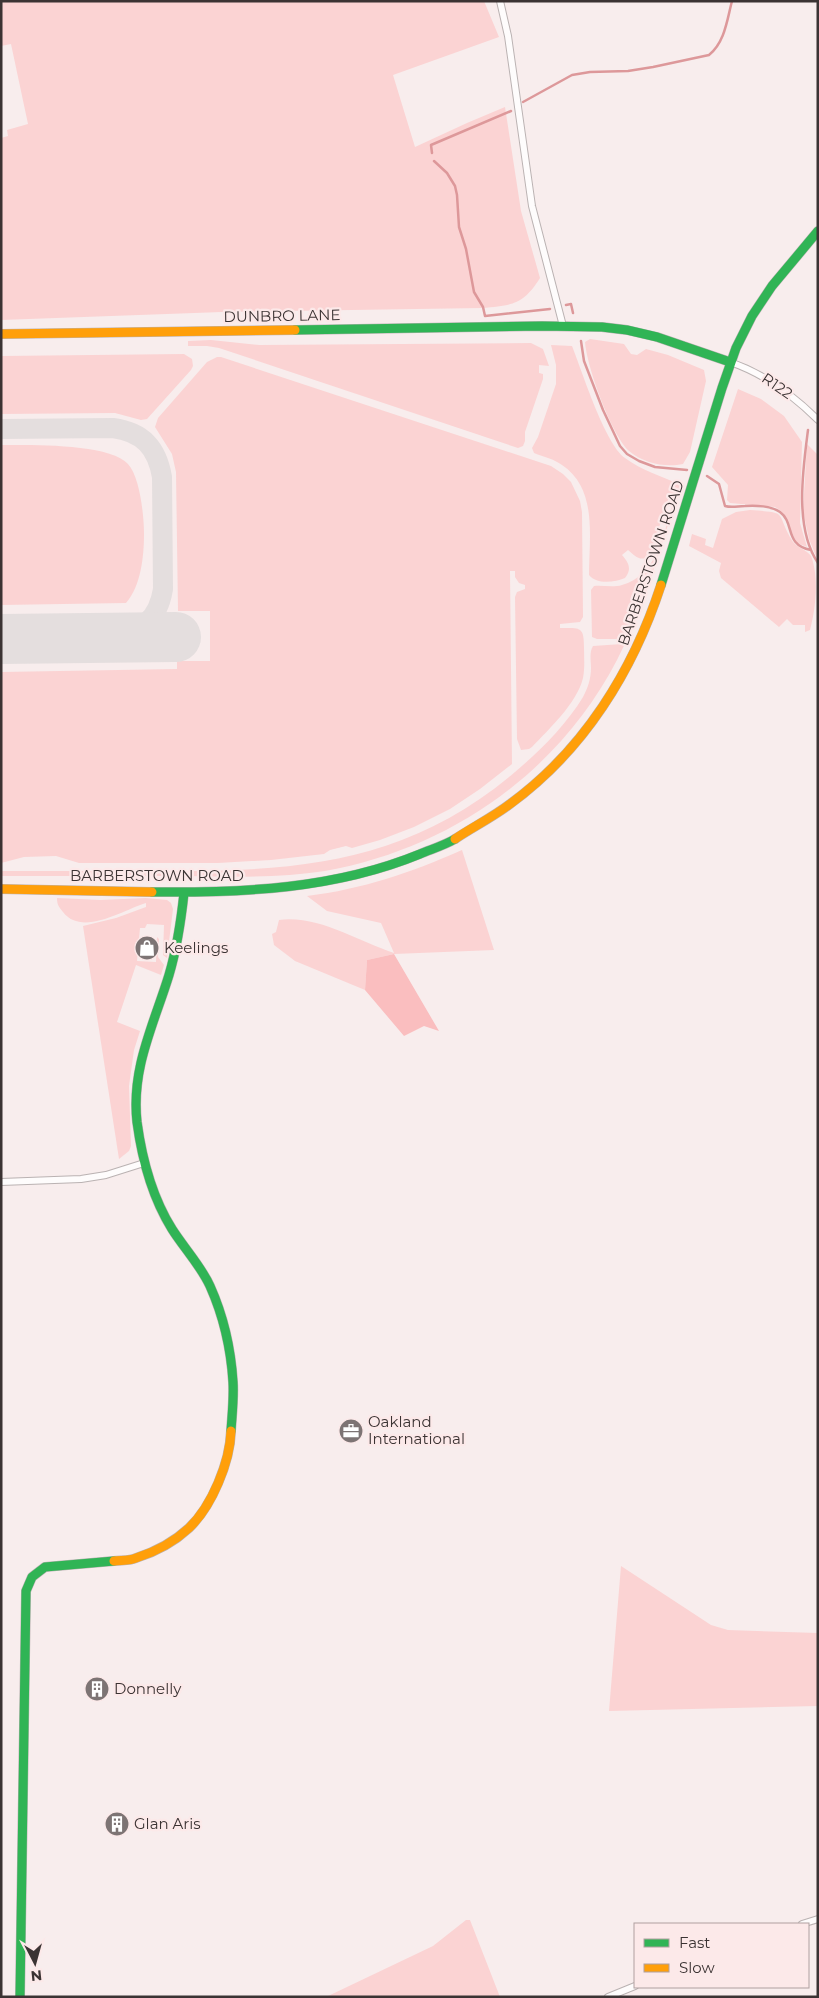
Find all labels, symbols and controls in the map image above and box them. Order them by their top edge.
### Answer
street label: DUNBRO LANE [223,305,341,326]
street label: R122 [758,368,796,403]
street label: BARBERSTOWN ROAD [613,478,688,648]
street label: BARBERSTOWN ROAD [70,866,244,885]
shop icon: Keelings [134,935,160,961]
place label: Keelings [164,938,228,957]
place label: Oakland International [368,1412,465,1448]
office icon: Oakland International [338,1418,364,1444]
building icon: Donnelly [84,1676,110,1702]
place label: Donnelly [114,1679,182,1698]
building icon: Glan Aris [104,1811,130,1837]
place label: Glan Aris [134,1814,201,1833]
legend [634,1923,809,1988]
text: Fast [679,1933,710,1952]
north arrow [10,1938,60,1988]
text: Slow [679,1958,715,1977]
text: N [30,1966,43,1985]

